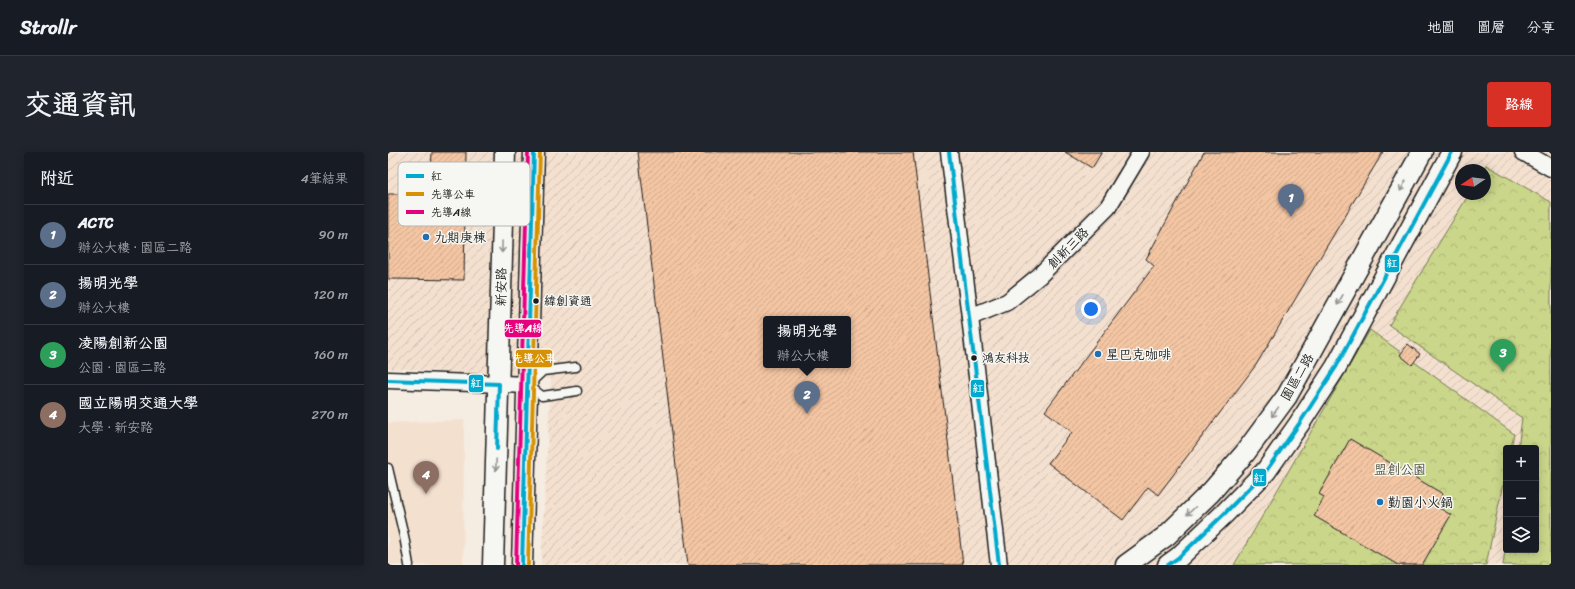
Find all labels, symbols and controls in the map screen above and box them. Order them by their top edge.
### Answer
text: Strollr [20,11,76,44]
text: 地圖 [1427,15,1455,40]
text: 圖層 [1477,15,1505,40]
text: 分享 [1527,15,1555,40]
text: 交通資訊 [24,80,136,129]
button: 路線 [1487,82,1551,127]
legend [398,162,530,226]
text: 附近 [40,163,74,193]
north arrow [1455,164,1491,200]
text: 4筆結果 [301,167,348,190]
text: 紅 [431,167,442,186]
one-way arrow [1399,180,1406,192]
pin: 1 [1278,184,1304,217]
text: 先導公車 [431,185,475,204]
text: 先導A線 [431,203,471,222]
text: ACTC [78,210,113,236]
street label: 創新三路 [1041,221,1095,275]
text: 1 [50,223,56,246]
text: 90 m [318,223,348,246]
place label: 九期庚棟 [434,226,486,249]
marker: 九期庚棟 [421,232,431,242]
text: 辦公大樓 · 園區二路 [78,236,192,259]
one-way arrow [498,240,506,253]
line badge: 紅 [1384,254,1400,273]
text: 紅 [1387,254,1398,273]
street label: 新安路 [489,267,513,307]
text: 揚明光學 [78,270,138,296]
text: 2 [49,283,57,306]
text: 120 m [313,283,348,306]
place label: 緯創資通 [544,290,592,312]
one-way arrow [1336,294,1344,306]
text: 辦公大樓 [78,296,130,319]
marker: 緯創資通 [531,296,541,306]
your location [1081,299,1101,319]
popup [763,316,851,368]
text: 揚明光學 [777,318,837,344]
text: 先導A線 [503,319,543,338]
line badge: 先導A線 [504,319,542,338]
text: 凌陽創新公園 [78,330,168,356]
pin: 3 [1490,339,1516,372]
text: 3 [49,343,57,366]
text: 160 m [313,343,348,366]
place label: 星巴克咖啡 [1106,343,1171,366]
text: 辦公大樓 [777,344,829,367]
place label: 鴻友科技 [982,347,1030,369]
text: 先導公車 [512,349,556,368]
line badge: 先導公車 [515,349,553,368]
marker: 星巴克咖啡 [1093,349,1103,359]
street label: 園區二路 [1274,349,1320,405]
marker: 鴻友科技 [969,353,979,363]
text: 公園 · 園區二路 [78,356,166,379]
line badge: 紅 [468,374,484,393]
text: 紅 [471,374,482,393]
line badge: 紅 [970,379,985,398]
text: 紅 [973,379,984,398]
pin: 2 [794,381,820,414]
text: 國立陽明交通大學 [78,390,198,416]
text: 4 [49,403,57,426]
text: 270 m [311,403,348,426]
one-way arrow [1271,407,1280,418]
text: 大學 · 新安路 [78,416,153,439]
map controls [1503,445,1539,553]
button: + [1503,445,1539,481]
one-way arrow [492,458,500,471]
park label: 盟創公園 [1374,458,1426,481]
pin: 4 [413,461,439,494]
line badge: 紅 [1252,468,1267,487]
text: 紅 [1254,469,1265,488]
button: − [1503,481,1539,517]
place label: 勤園小火鍋 [1388,491,1453,514]
marker: 勤園小火鍋 [1375,497,1385,507]
one-way arrow [1186,506,1196,516]
button: layers [1503,517,1539,553]

